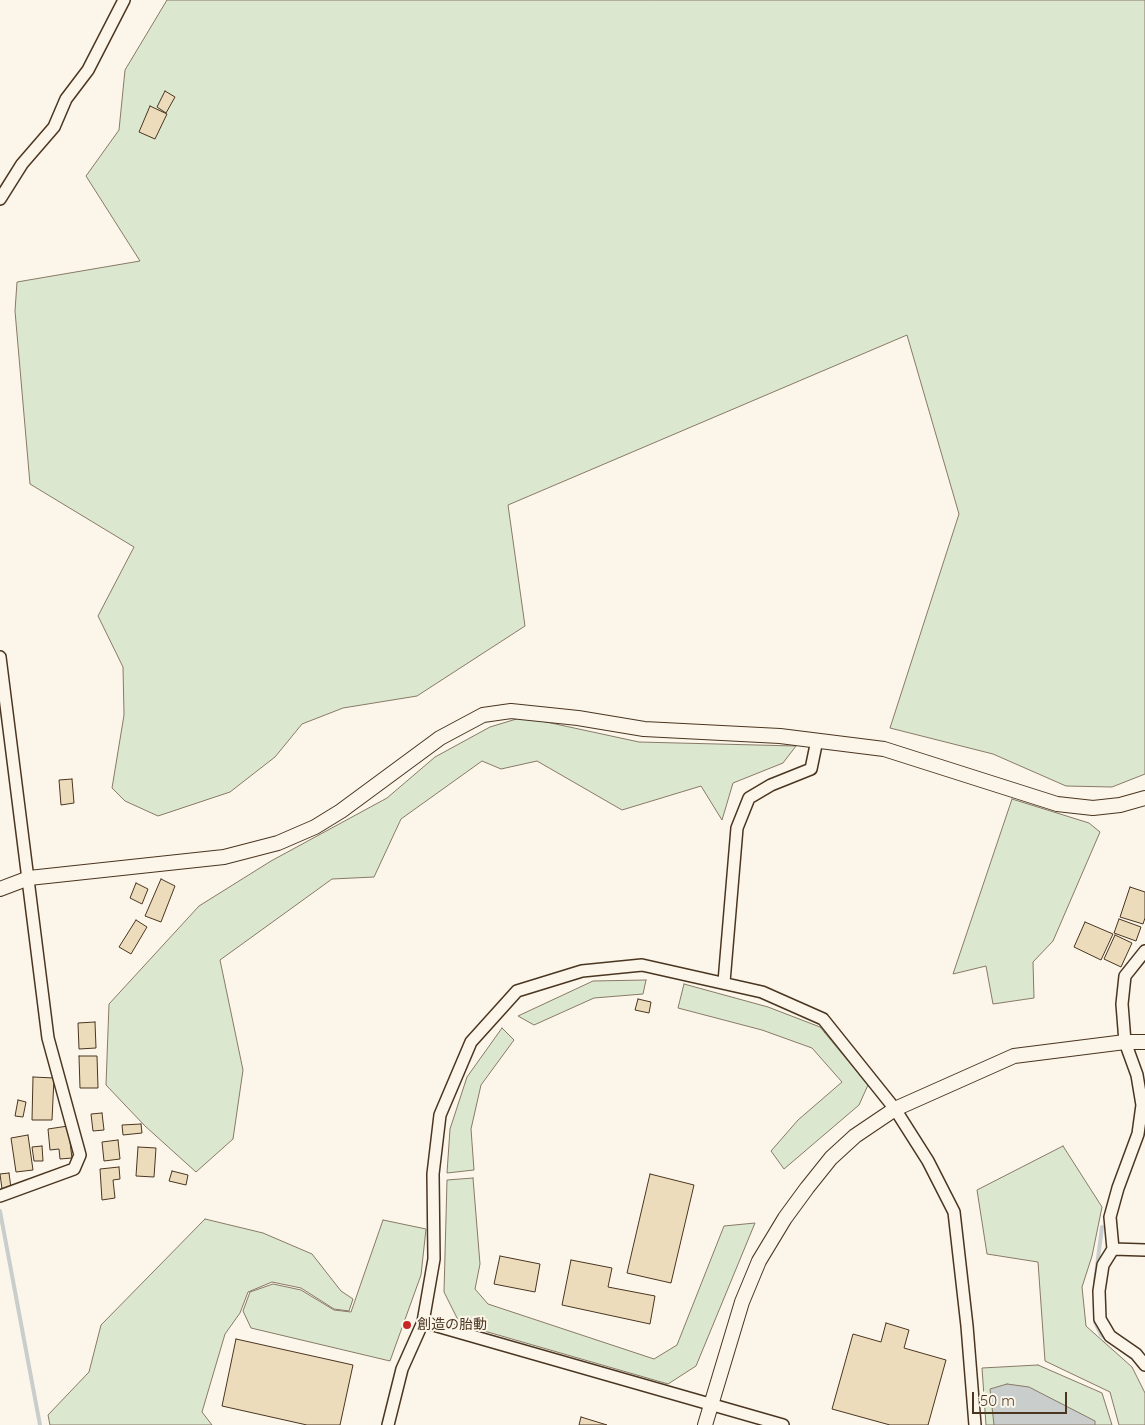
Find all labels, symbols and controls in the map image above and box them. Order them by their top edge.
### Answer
place label: 創造の胎動 [417,1317,487,1333]
marker: 創造の胎動 [401,1319,413,1331]
scale bar [975,1382,1070,1414]
text: 50 m [980,1391,1015,1410]

